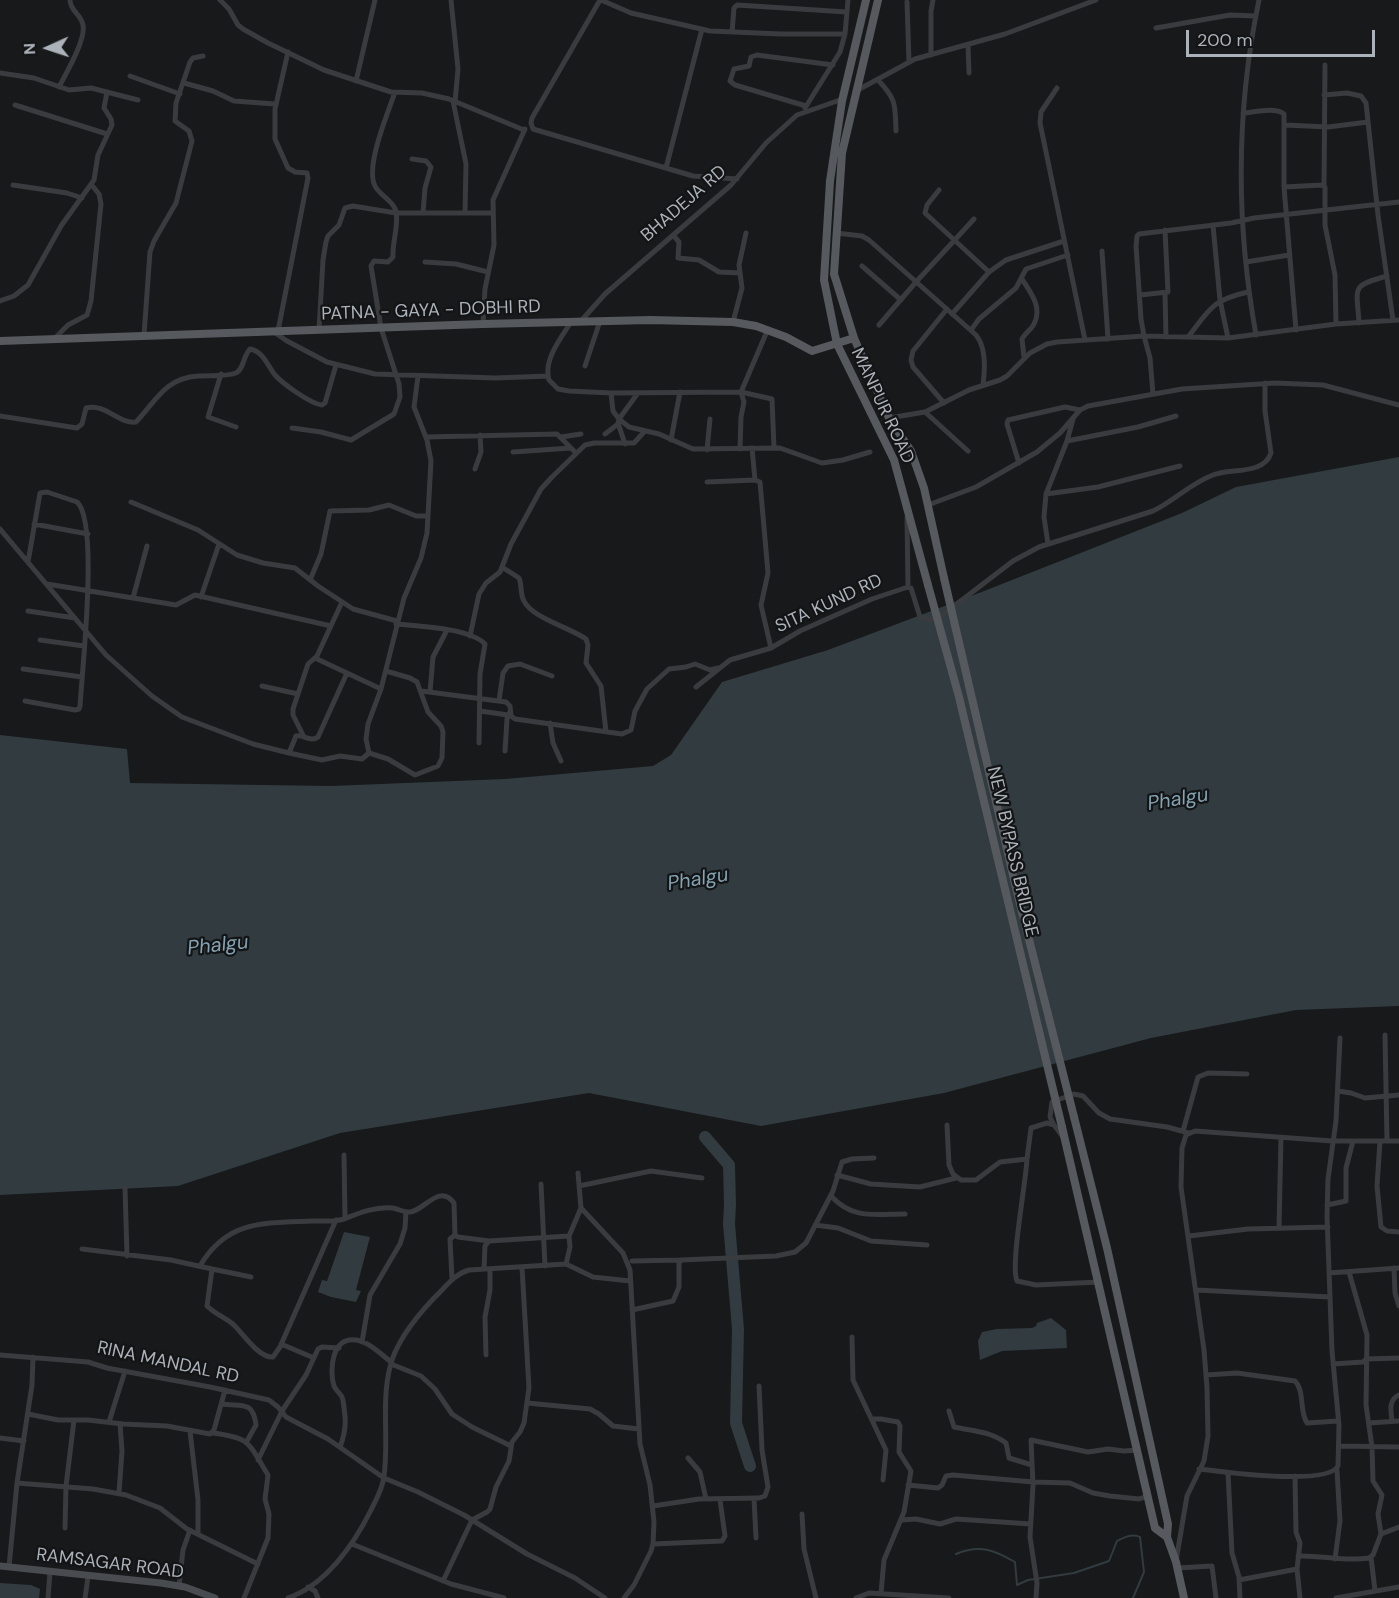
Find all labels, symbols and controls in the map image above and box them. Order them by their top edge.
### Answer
north arrow [18,18,78,78]
scale bar [1189,18,1378,56]
text: 200 m [1197,28,1253,52]
text: N [19,43,40,55]
street label: BHADEJA RD [637,161,731,247]
street label: PATNA - GAYA - DOBHI RD [321,296,541,326]
street label: MANPUR ROAD [846,345,918,467]
street label: SITA KUND RD [772,570,886,638]
street label: NEW BYPASS BRIDGE [982,765,1042,939]
water label: Phalgu [1146,783,1210,817]
water label: Phalgu [666,863,730,897]
water label: Phalgu [186,931,250,961]
street label: RINA MANDAL RD [95,1337,241,1389]
street label: RAMSAGAR ROAD [35,1544,185,1584]

